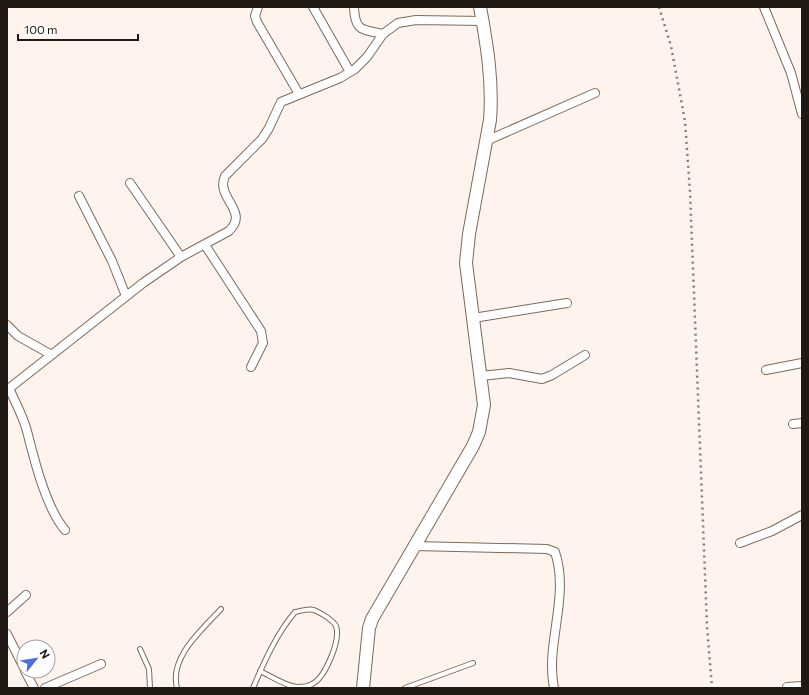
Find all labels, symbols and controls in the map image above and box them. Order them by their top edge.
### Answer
scale bar [18,16,138,42]
text: 100 m [24,22,58,36]
north arrow [16,639,56,679]
text: N [37,647,53,661]

